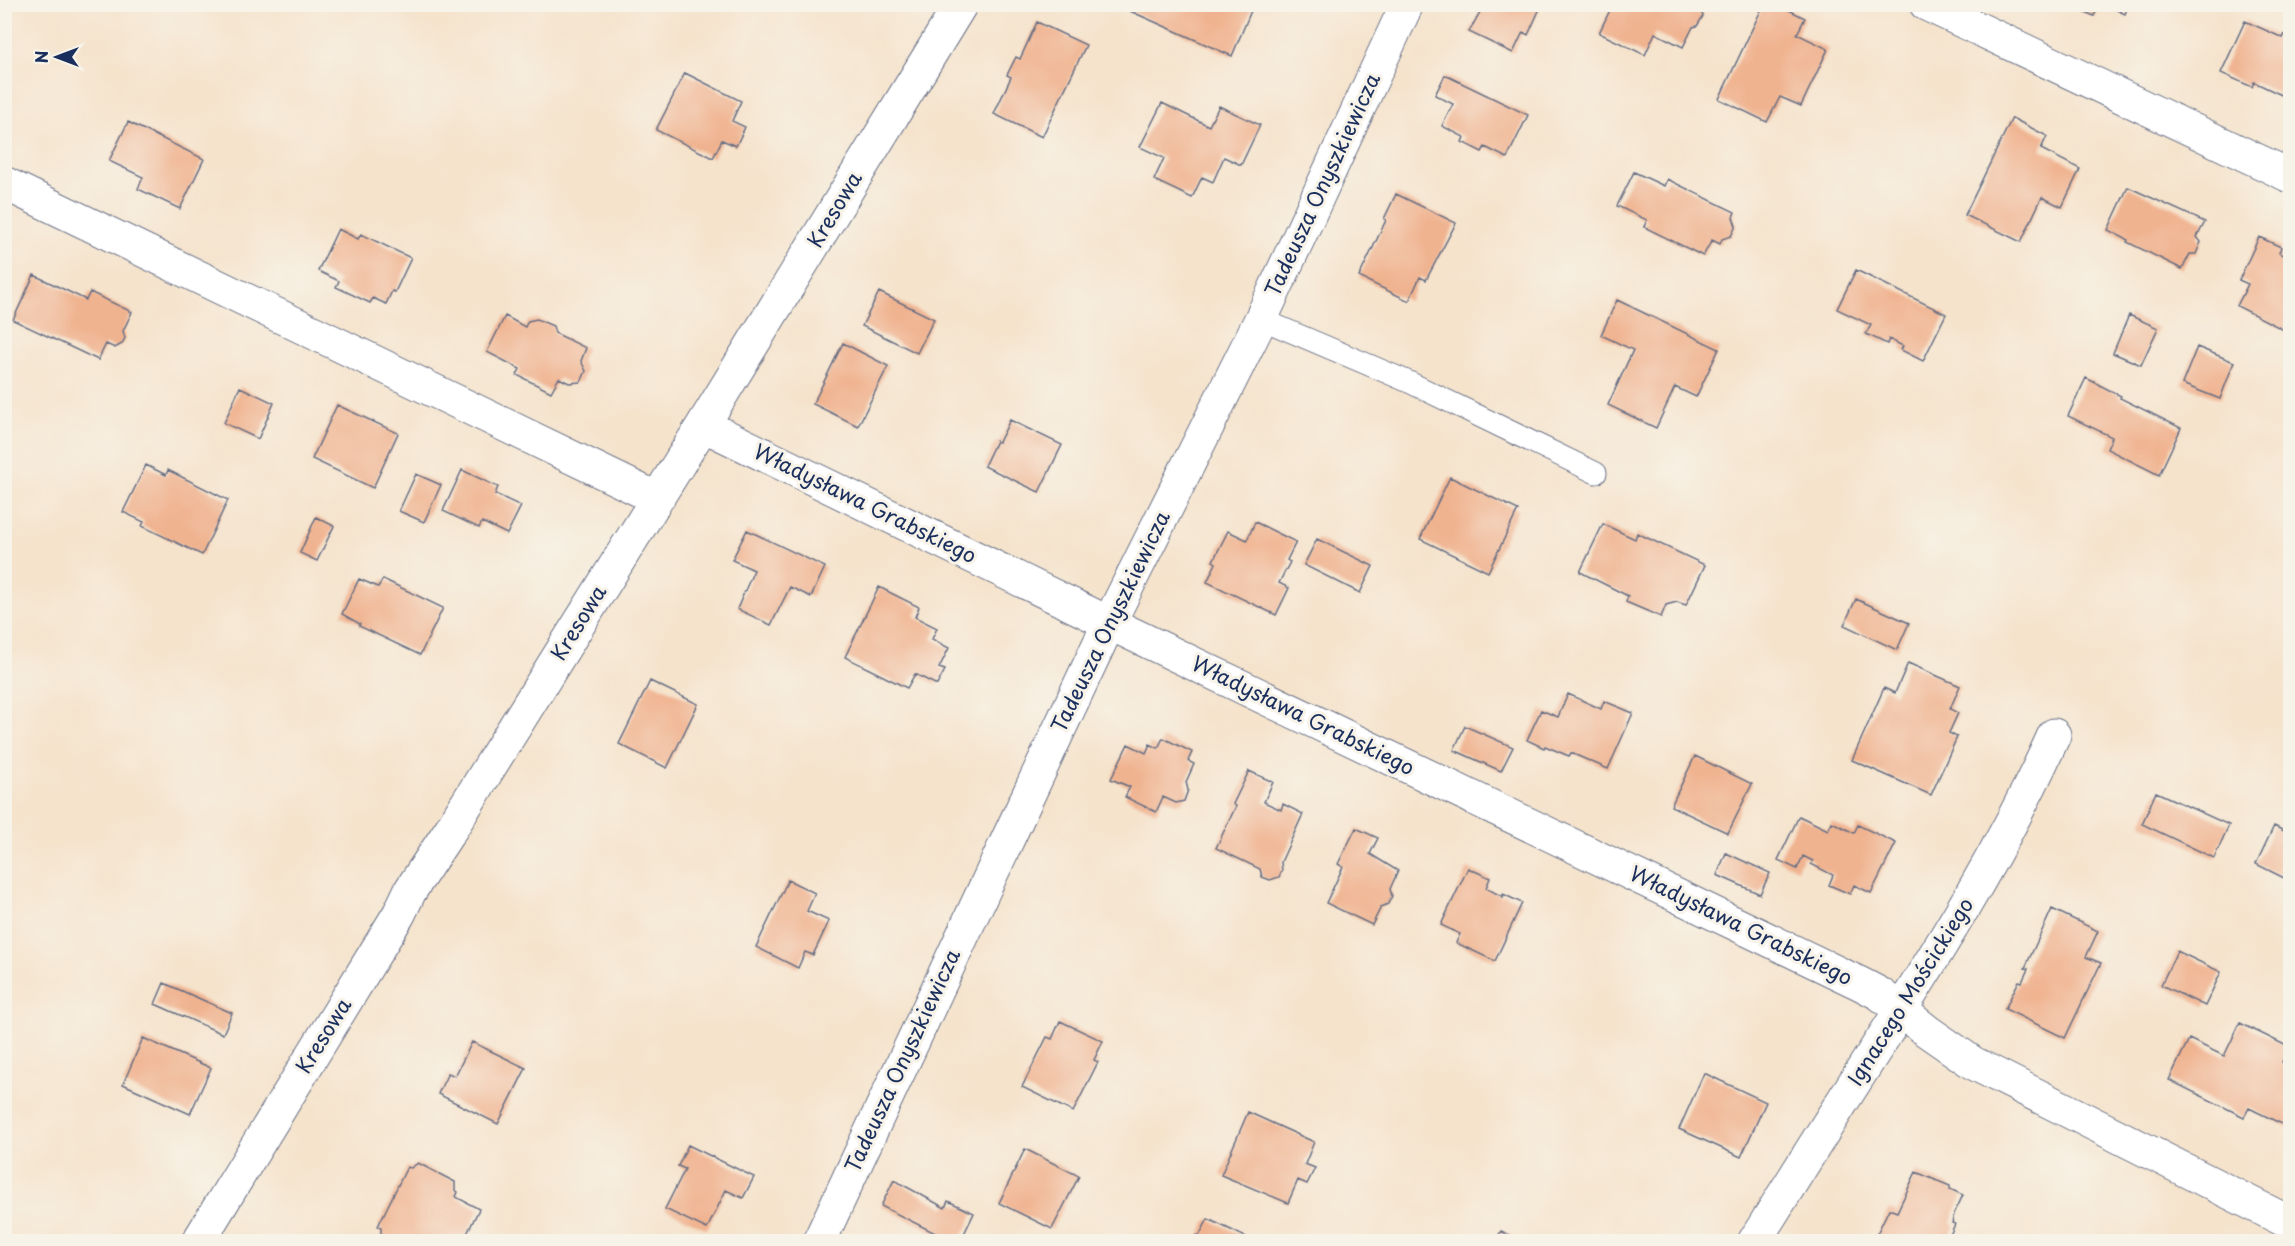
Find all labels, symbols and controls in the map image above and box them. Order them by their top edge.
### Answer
north arrow [27,27,87,87]
text: N [29,51,53,63]
street label: Tadeusza Onyszkiewicza [1255,67,1387,301]
street label: Kresowa [798,165,869,253]
street label: Władysława Grabskiego [749,434,983,570]
street label: Tadeusza Onyszkiewicza [1042,505,1177,737]
street label: Kresowa [541,578,613,666]
street label: Władysława Grabskiego [1187,646,1421,782]
street label: Władysława Grabskiego [1625,856,1859,992]
street label: Ignacego Mościckiego [1838,890,1980,1091]
street label: Tadeusza Onyszkiewicza [835,943,967,1177]
street label: Kresowa [286,991,358,1079]

